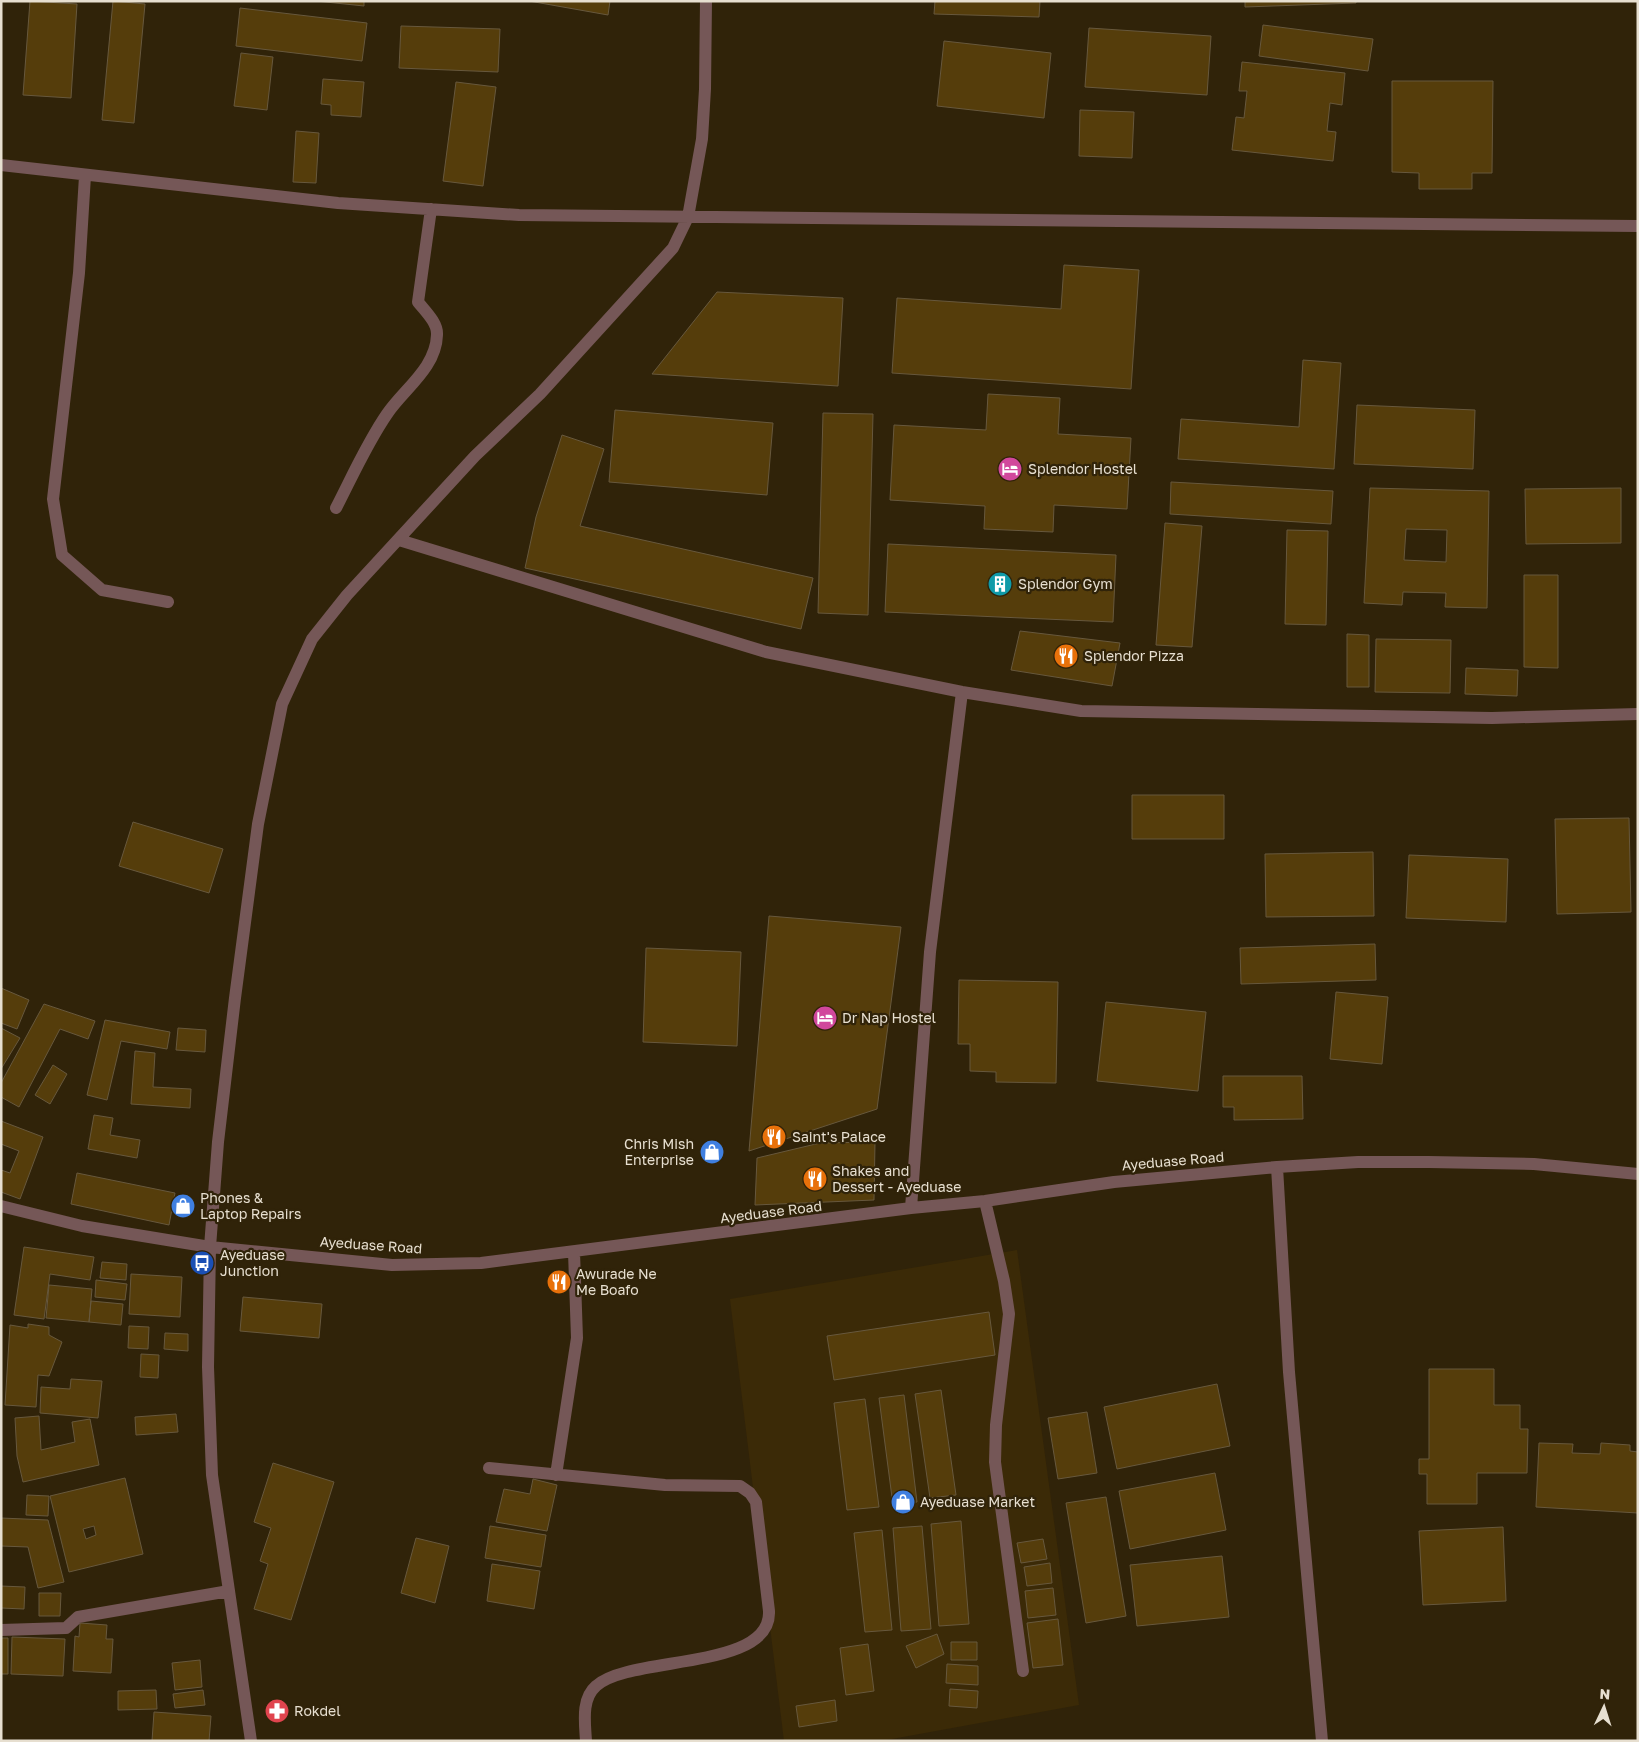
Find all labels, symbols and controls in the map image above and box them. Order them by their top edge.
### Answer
hotel icon: Splendor Hostel [997,456,1023,482]
place label: Splendor Hostel [1028,460,1137,477]
building icon: Splendor Gym [987,571,1013,597]
place label: Splendor Gym [1018,575,1113,592]
restaurant icon: Splendor Pizza [1053,643,1079,669]
place label: Splendor Pizza [1084,647,1184,664]
hotel icon: Dr Nap Hostel [812,1005,838,1031]
place label: Dr Nap Hostel [842,1009,936,1026]
restaurant icon: Saint's Palace [761,1124,787,1150]
place label: Saint's Palace [792,1128,886,1145]
place label: Chris Mish Enterprise [624,1135,694,1168]
shop icon: Chris Mish Enterprise [699,1139,725,1165]
street label: Ayeduase Road [1121,1148,1225,1173]
place label: Shakes and Dessert - Ayeduase [832,1162,961,1195]
restaurant icon: Shakes and Dessert - Ayeduase [802,1166,828,1192]
place label: Phones & Laptop Repairs [200,1189,301,1222]
shop icon: Phones & Laptop Repairs [170,1193,196,1219]
street label: Ayeduase Road [719,1197,823,1226]
street label: Ayeduase Road [319,1232,423,1257]
place label: Ayeduase Junction [220,1246,285,1279]
bus stop icon: Ayeduase Junction [189,1250,215,1276]
place label: Awurade Ne Me Boafo [576,1265,657,1298]
restaurant icon: Awurade Ne Me Boafo [546,1269,572,1295]
shop icon: Ayeduase Market [890,1489,916,1515]
place label: Ayeduase Market [920,1493,1035,1510]
north arrow [1579,1682,1629,1732]
text: N [1599,1685,1611,1702]
pharmacy icon: Rokdel [264,1698,290,1724]
place label: Rokdel [294,1702,341,1719]

